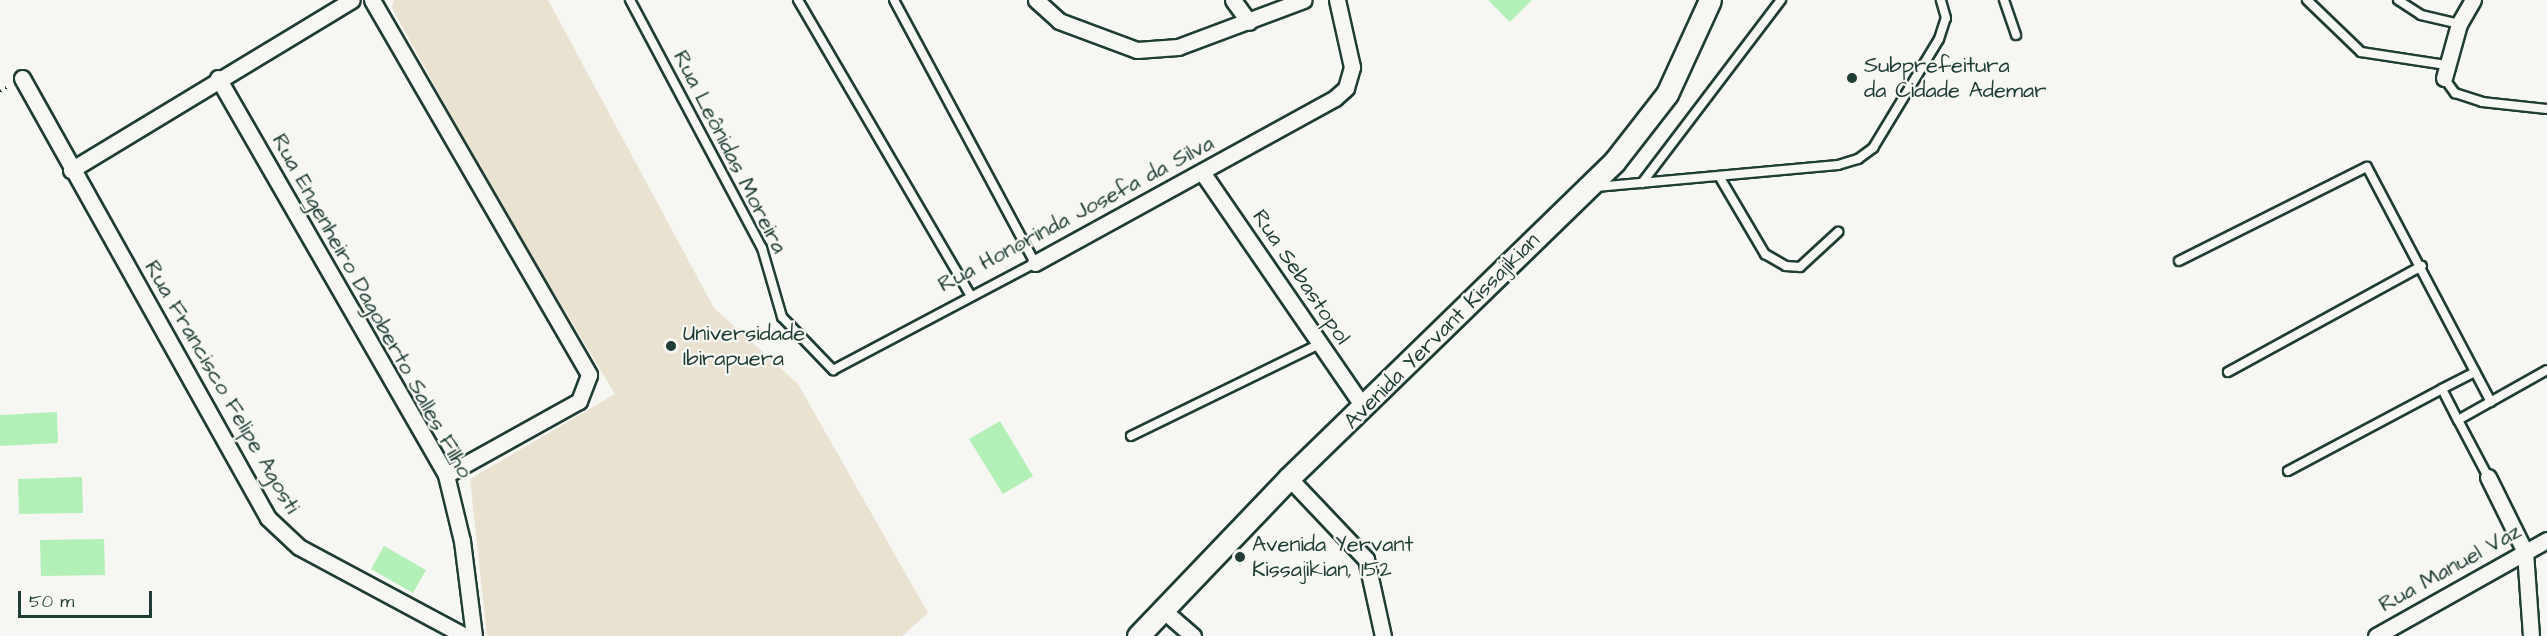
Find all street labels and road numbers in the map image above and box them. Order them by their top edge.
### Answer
street label: Rua Leônidas Moreira [667,46,793,258]
street label: Rua Engenheiro Dagoberto Salles Filho [266,129,478,483]
street label: Rua Honorinda Josefa da Silva [934,130,1218,298]
street label: Rua Sebastopol [1246,205,1356,349]
street label: Avenida Yervant Kissajikian [1339,228,1545,434]
street label: Rua Francisco Felipe Agosti [139,256,305,518]
street label: Rua Manuel Vaz [2374,518,2526,618]

